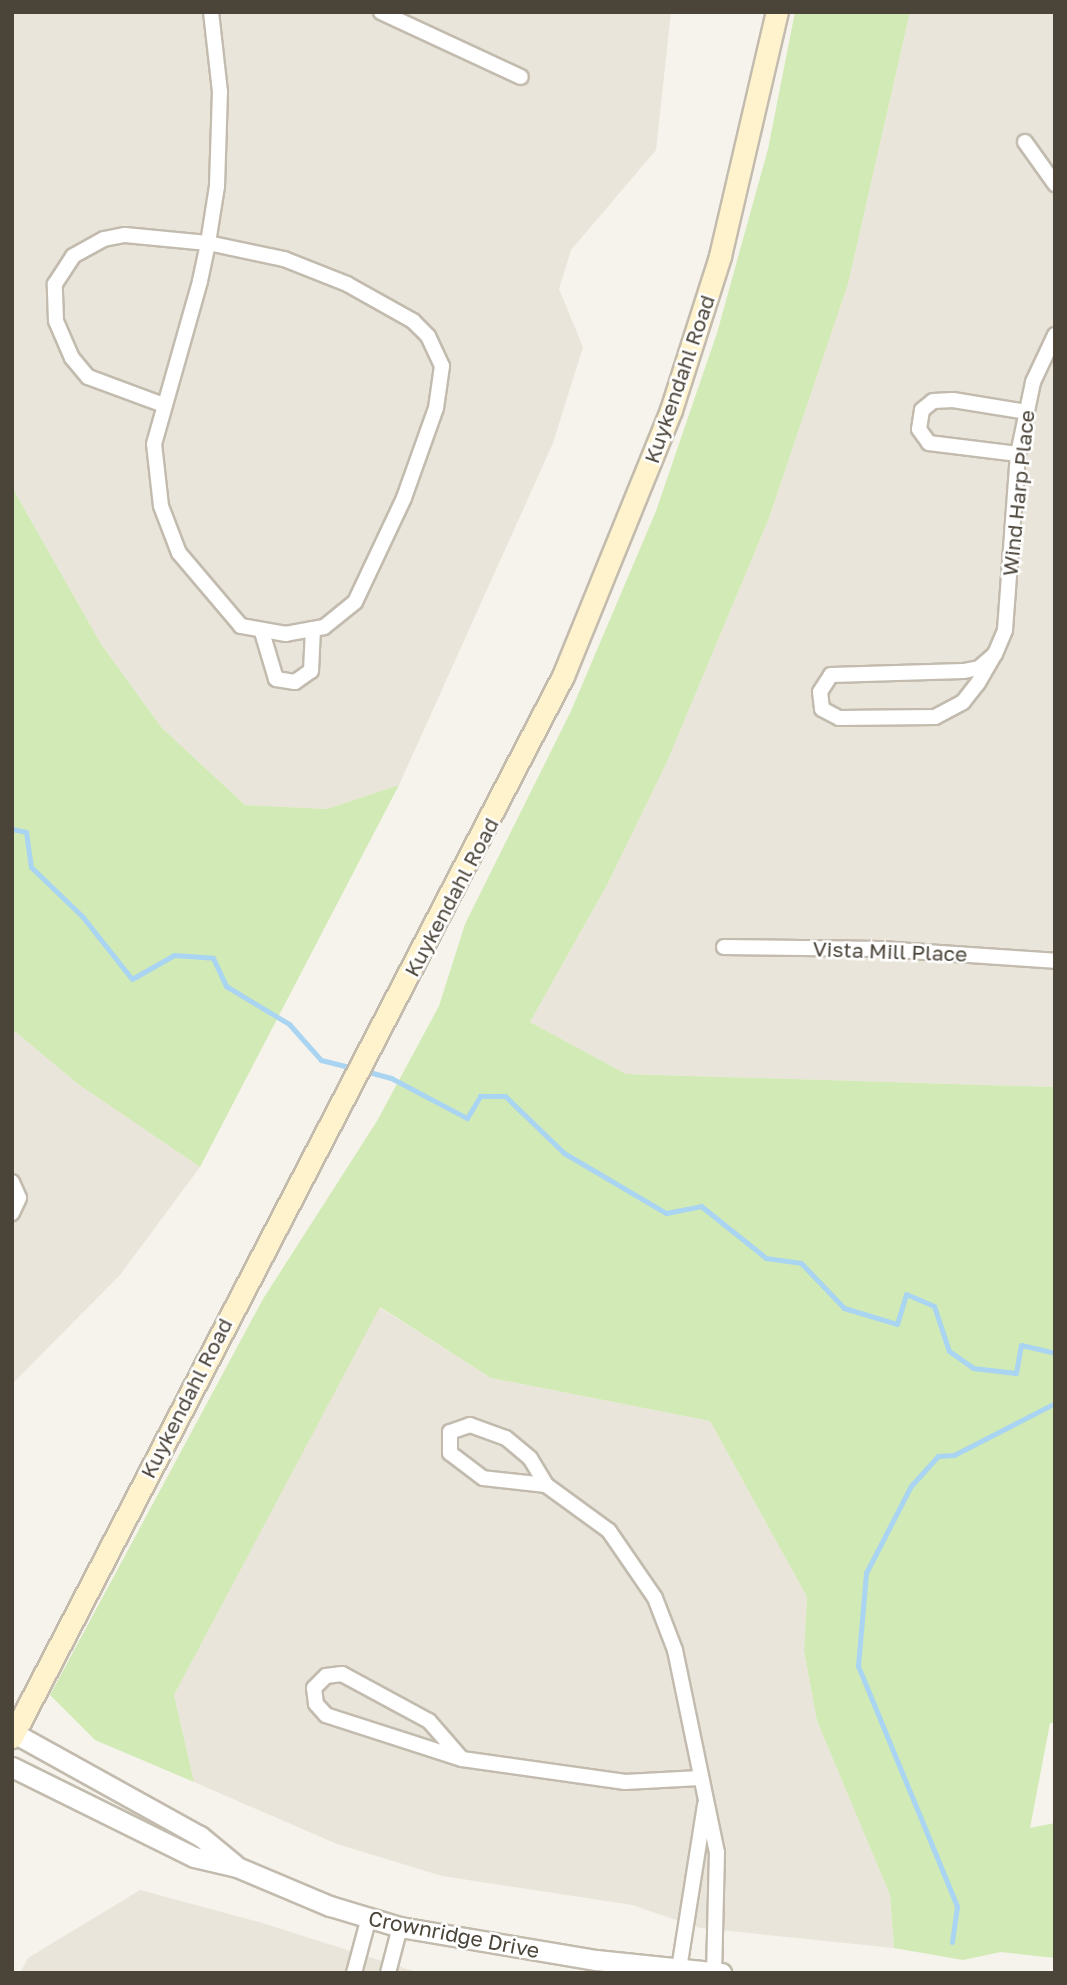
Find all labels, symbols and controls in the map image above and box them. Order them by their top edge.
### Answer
street label: Kuykendahl Road [638,292,720,466]
street label: Wind Harp Place [997,409,1039,577]
street label: Kuykendahl Road [399,813,503,981]
street label: Vista Mill Place [812,936,968,966]
street label: Kuykendahl Road [135,1314,237,1482]
street label: Crownridge Drive [366,1905,542,1963]

